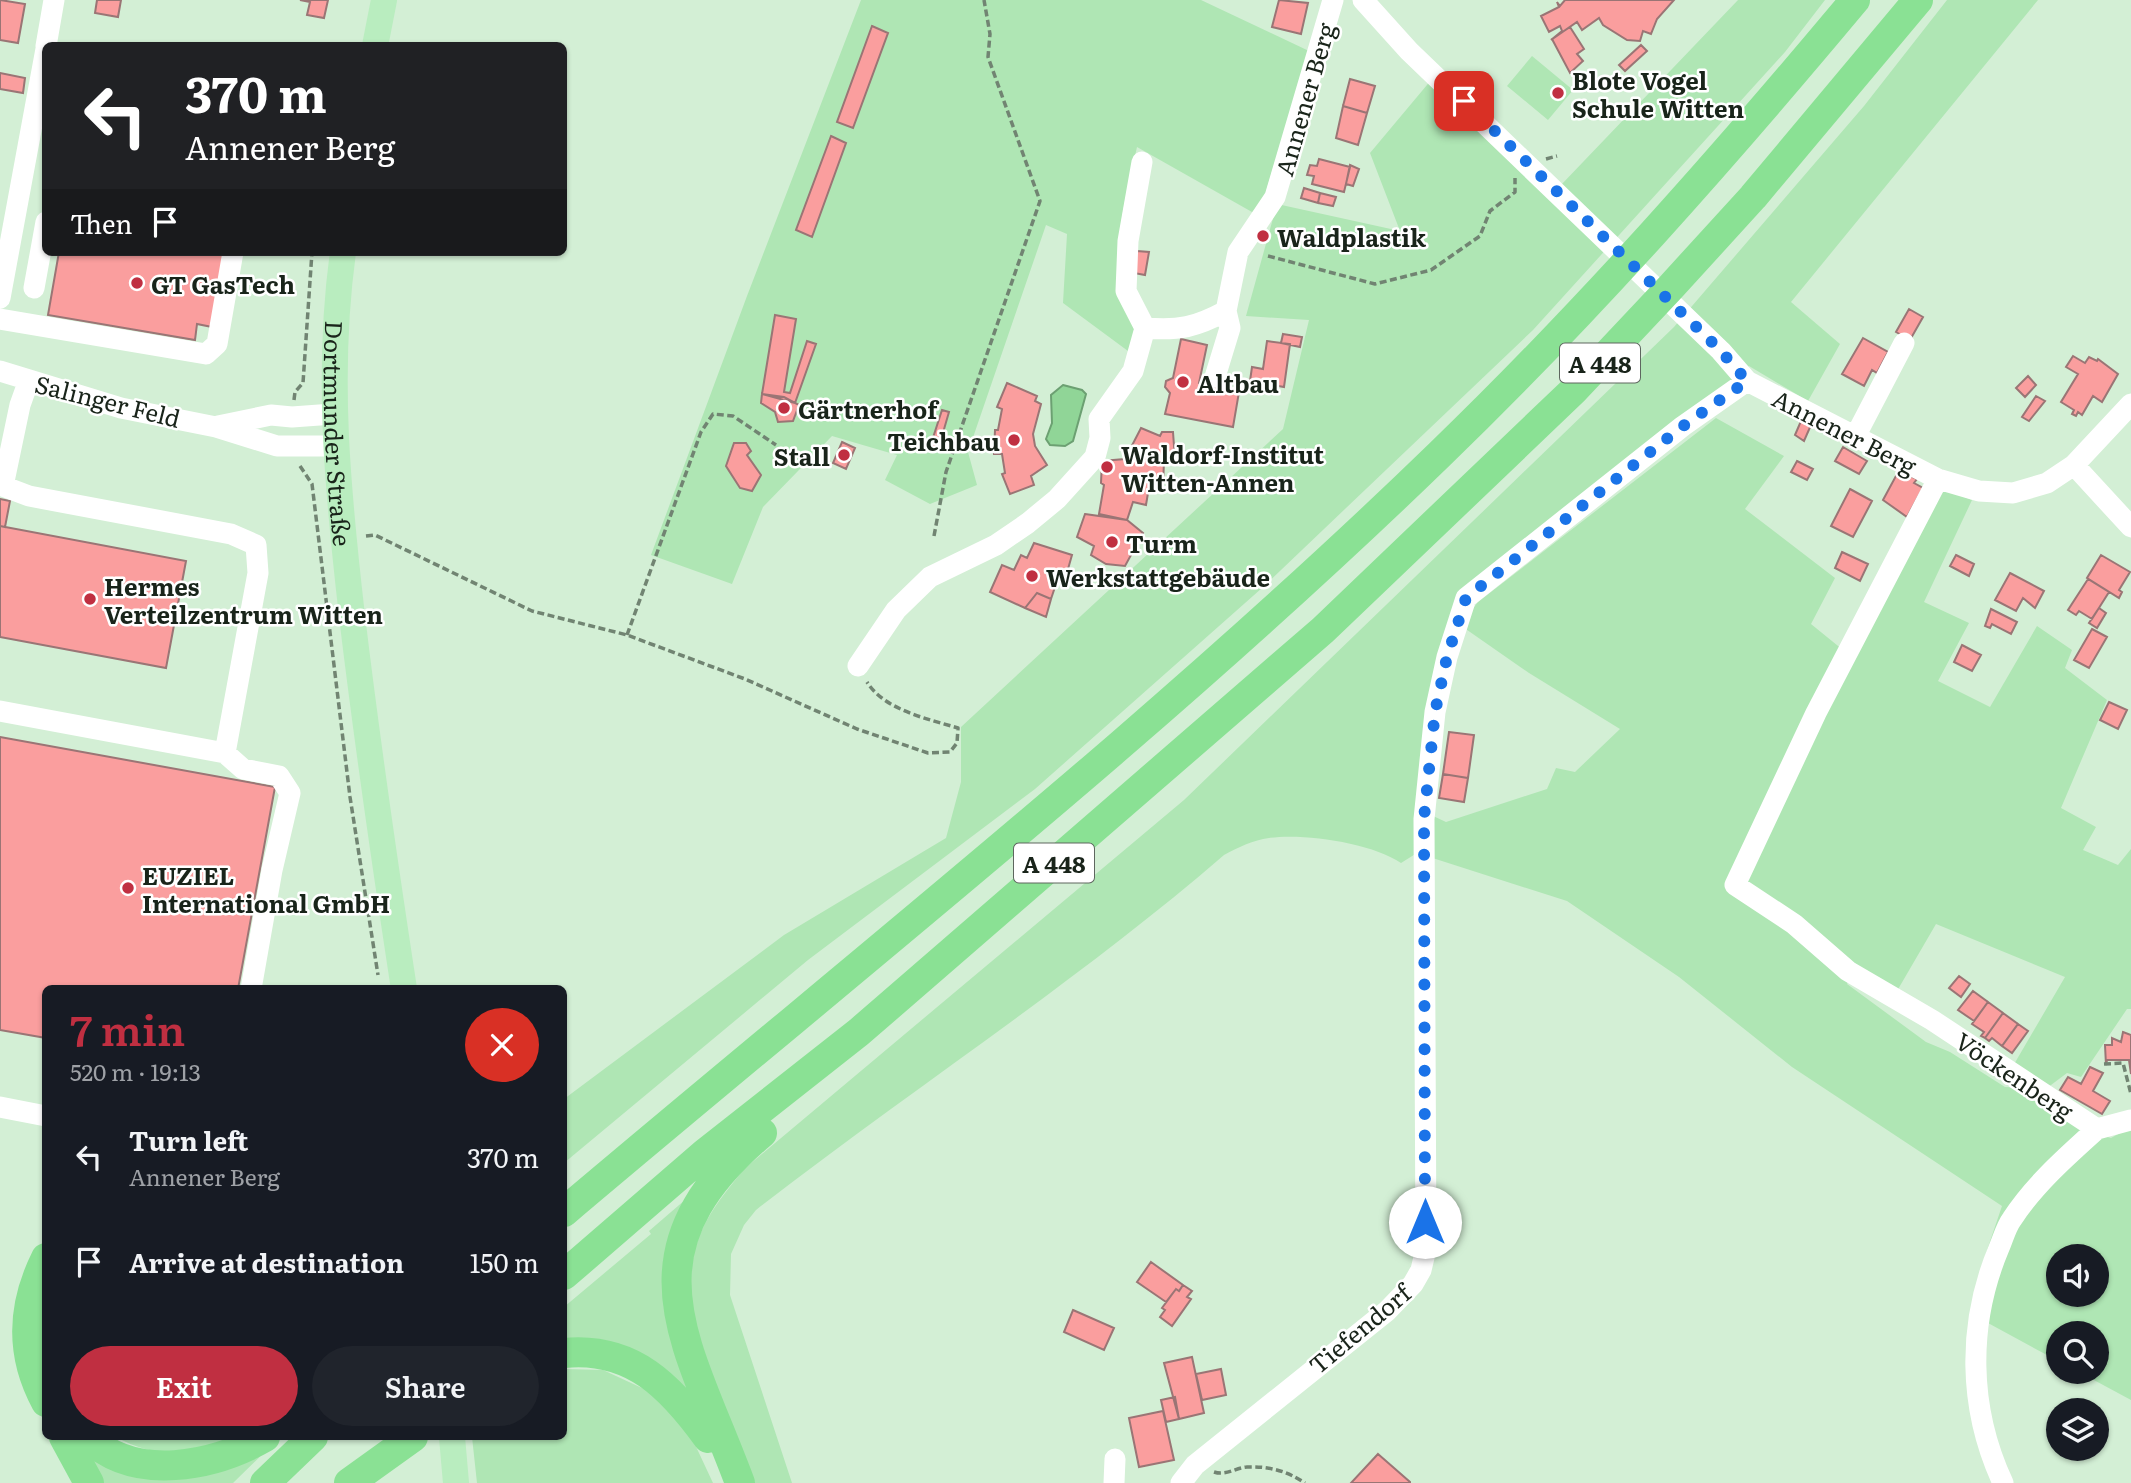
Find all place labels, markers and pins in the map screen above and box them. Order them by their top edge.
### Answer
place label: Blote Vogel Schule Witten [1572,62,1744,125]
pin [1434,71,1494,131]
marker: Blote Vogel Schule Witten [1550,85,1566,101]
place label: Waldplastik [1277,219,1427,254]
marker: Waldplastik [1255,228,1271,244]
place label: GT GasTech [151,266,295,301]
marker: GT GasTech [129,275,145,291]
place label: Altbau [1197,365,1279,400]
marker: Altbau [1175,374,1191,390]
place label: Gärtnerhof [798,391,940,426]
marker: Gärtnerhof [776,400,792,416]
place label: Teichbau [887,423,1000,458]
marker: Teichbau [1006,432,1022,448]
place label: Waldorf-Institut Witten-Annen [1121,436,1325,499]
place label: Stall [774,438,830,473]
marker: Stall [836,447,852,463]
marker: Waldorf-Institut Witten-Annen [1099,459,1115,475]
place label: Turm [1126,525,1197,560]
marker: Turm [1104,534,1120,550]
place label: Werkstattgebäude [1046,559,1270,594]
place label: Hermes Verteilzentrum Witten [104,568,383,631]
marker: Werkstattgebäude [1024,568,1040,584]
marker: Hermes Verteilzentrum Witten [82,591,98,607]
place label: EUZIEL International GmbH [142,857,390,920]
marker: EUZIEL International GmbH [120,880,136,896]

